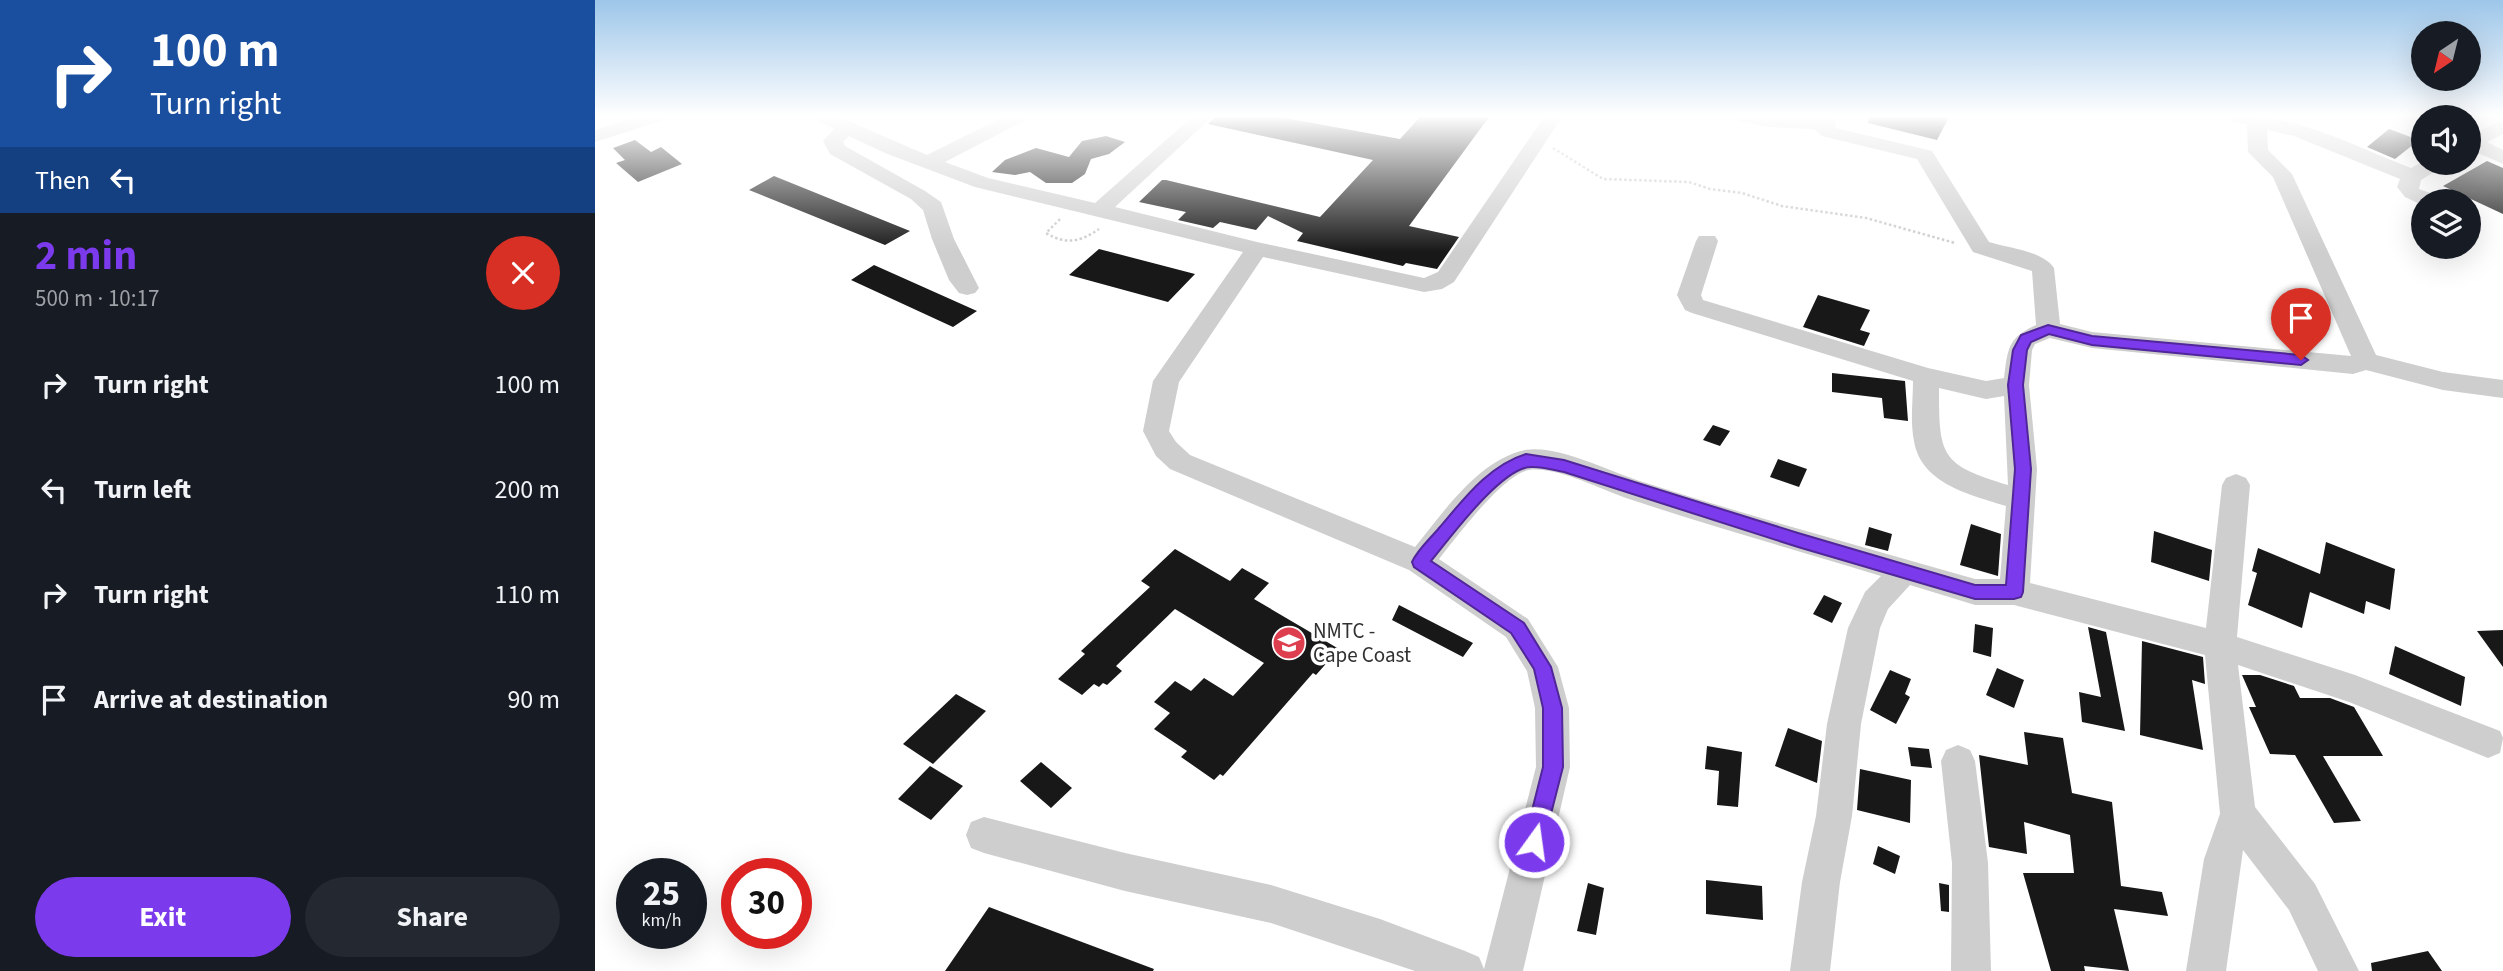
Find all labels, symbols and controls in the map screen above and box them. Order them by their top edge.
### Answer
text: 100 m [150,16,279,86]
north arrow [2411,21,2481,91]
map controls [2411,21,2481,259]
icon: right [35,28,126,119]
text: Turn right [150,81,281,127]
button: sound [2411,105,2481,175]
icon: left [104,161,142,199]
text: Then [35,162,90,199]
button: layers [2411,189,2481,259]
text: 2 min [35,226,137,286]
button: close [486,236,560,310]
text: 500 m · 10:17 [35,282,159,315]
pin [2271,288,2331,360]
icon: arrive [2282,299,2320,337]
icon: right [35,366,73,404]
text: Turn right [94,366,209,403]
text: 100 m [494,366,560,403]
icon: left [35,471,73,509]
text: Turn left [94,471,191,508]
text: 200 m [494,471,560,508]
icon: right [35,576,73,614]
text: Turn right [94,576,209,613]
text: 110 m [494,576,560,613]
place label: NMTC - Cape Coast [1313,616,1411,670]
school or university icon: NMTC - Cape Coast [1270,624,1308,662]
icon: arrive [35,681,73,719]
text: Arrive at destination [94,681,328,718]
text: 90 m [507,681,560,718]
position arrow [1497,805,1571,879]
speed limit sign: 30 [721,858,812,949]
text: 25 [643,869,680,919]
button: Exit [35,877,291,957]
button: Share [305,877,560,957]
text: km/h [642,908,681,933]

